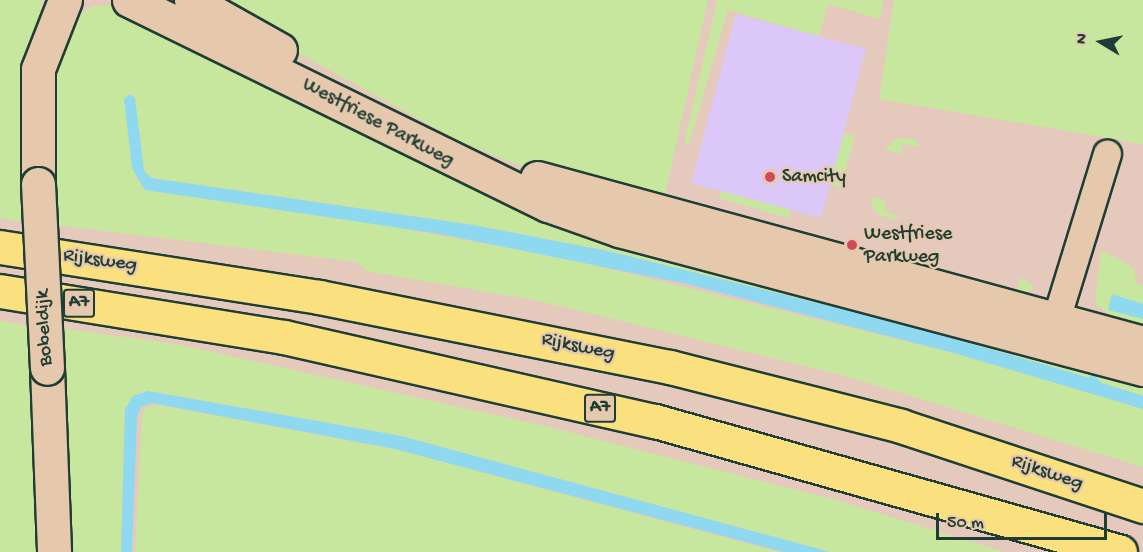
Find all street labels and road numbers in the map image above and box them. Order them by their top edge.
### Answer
street label: Westfriese Parkweg [298,73,458,173]
street label: Rijksweg [62,244,138,278]
road number: A7 [62,288,96,318]
street label: Bobeldijk [31,289,59,367]
street label: Rijksweg [539,328,617,366]
road number: A7 [584,393,616,423]
street label: Rijksweg [1008,450,1086,496]

